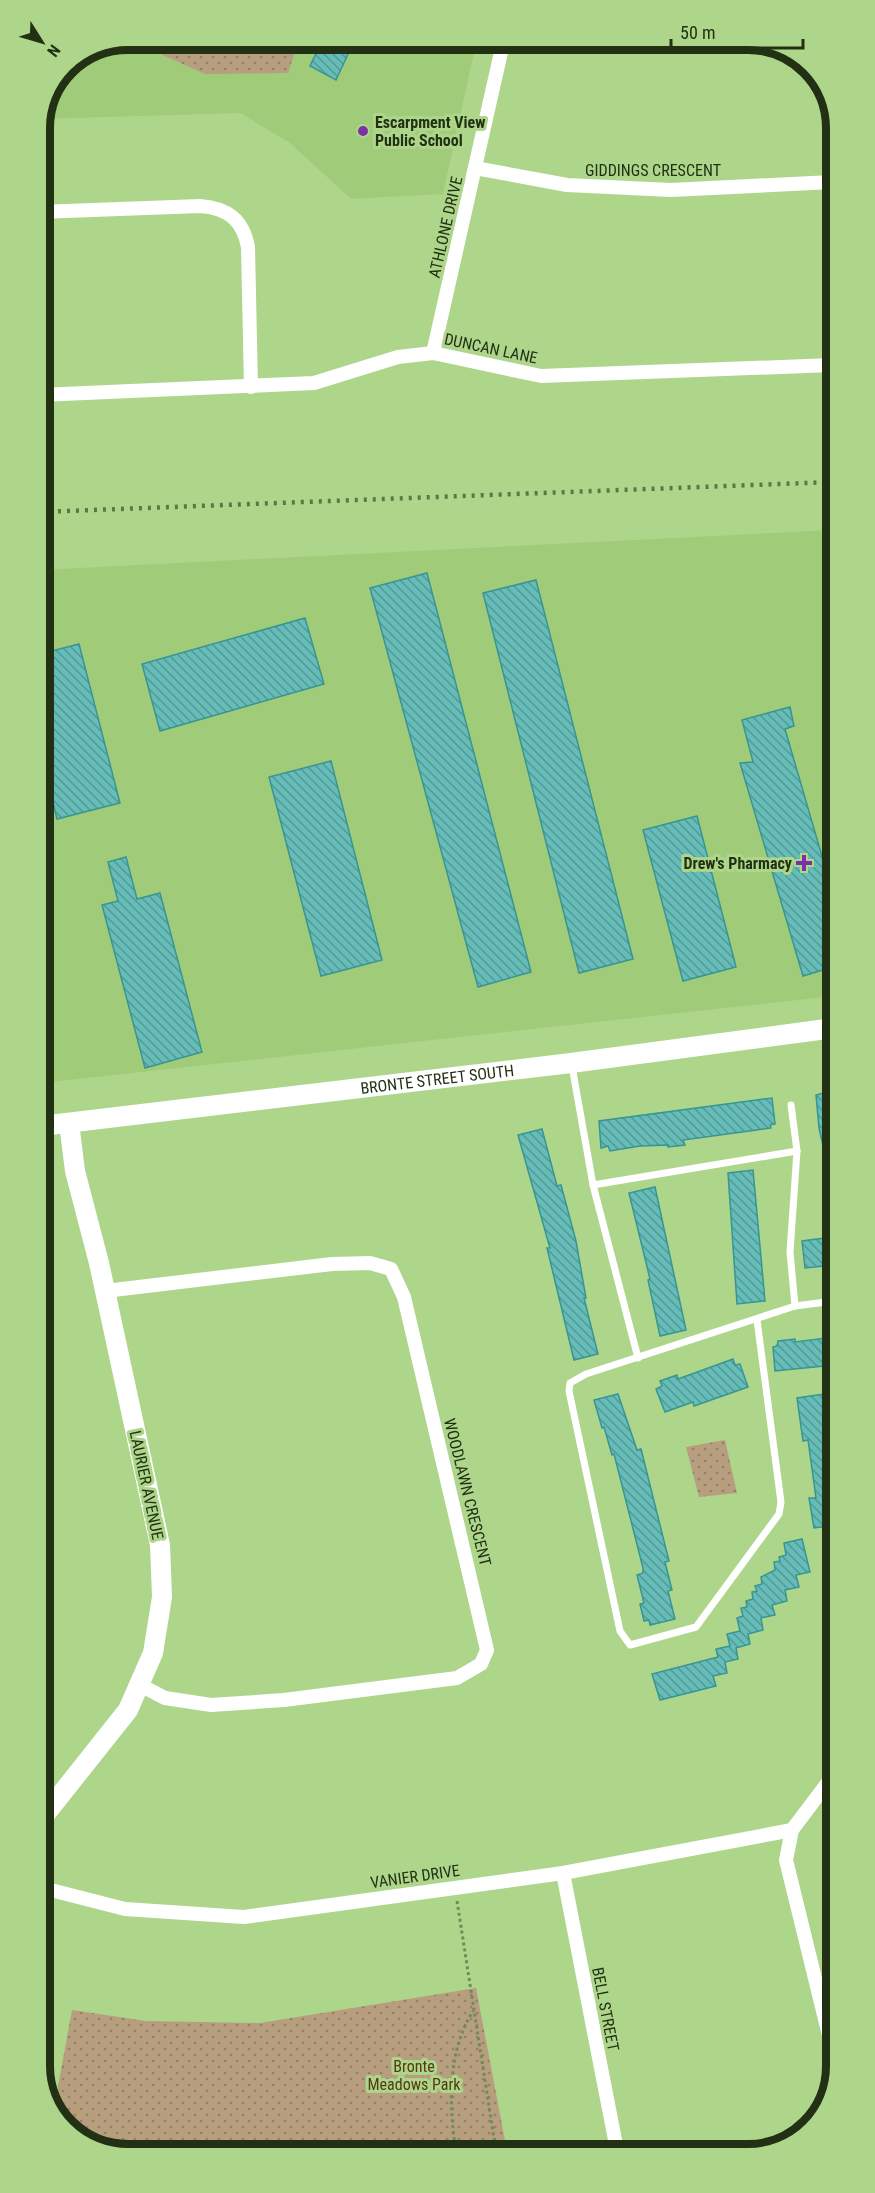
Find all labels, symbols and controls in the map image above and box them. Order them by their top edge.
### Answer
north arrow [12,12,72,72]
scale bar [671,12,803,50]
text: 50 m [680,22,715,43]
text: N [43,41,64,60]
place label: Escarpment View Public School [375,113,485,150]
marker: Escarpment View Public School [356,124,370,138]
street label: GIDDINGS CRESCENT [585,161,721,180]
street label: ATHLONE DRIVE [425,175,466,280]
street label: DUNCAN LANE [443,329,539,368]
place label: Drew's Pharmacy [684,854,792,873]
marker: Drew's Pharmacy [797,856,811,870]
street label: BRONTE STREET SOUTH [359,1061,515,1098]
street label: WOODLAWN CRESCENT [440,1416,495,1568]
street label: LAURIER AVENUE [126,1429,167,1541]
street label: VANIER DRIVE [369,1861,461,1892]
street label: BELL STREET [588,1966,623,2053]
park label: Bronte Meadows Park [367,2057,461,2094]

